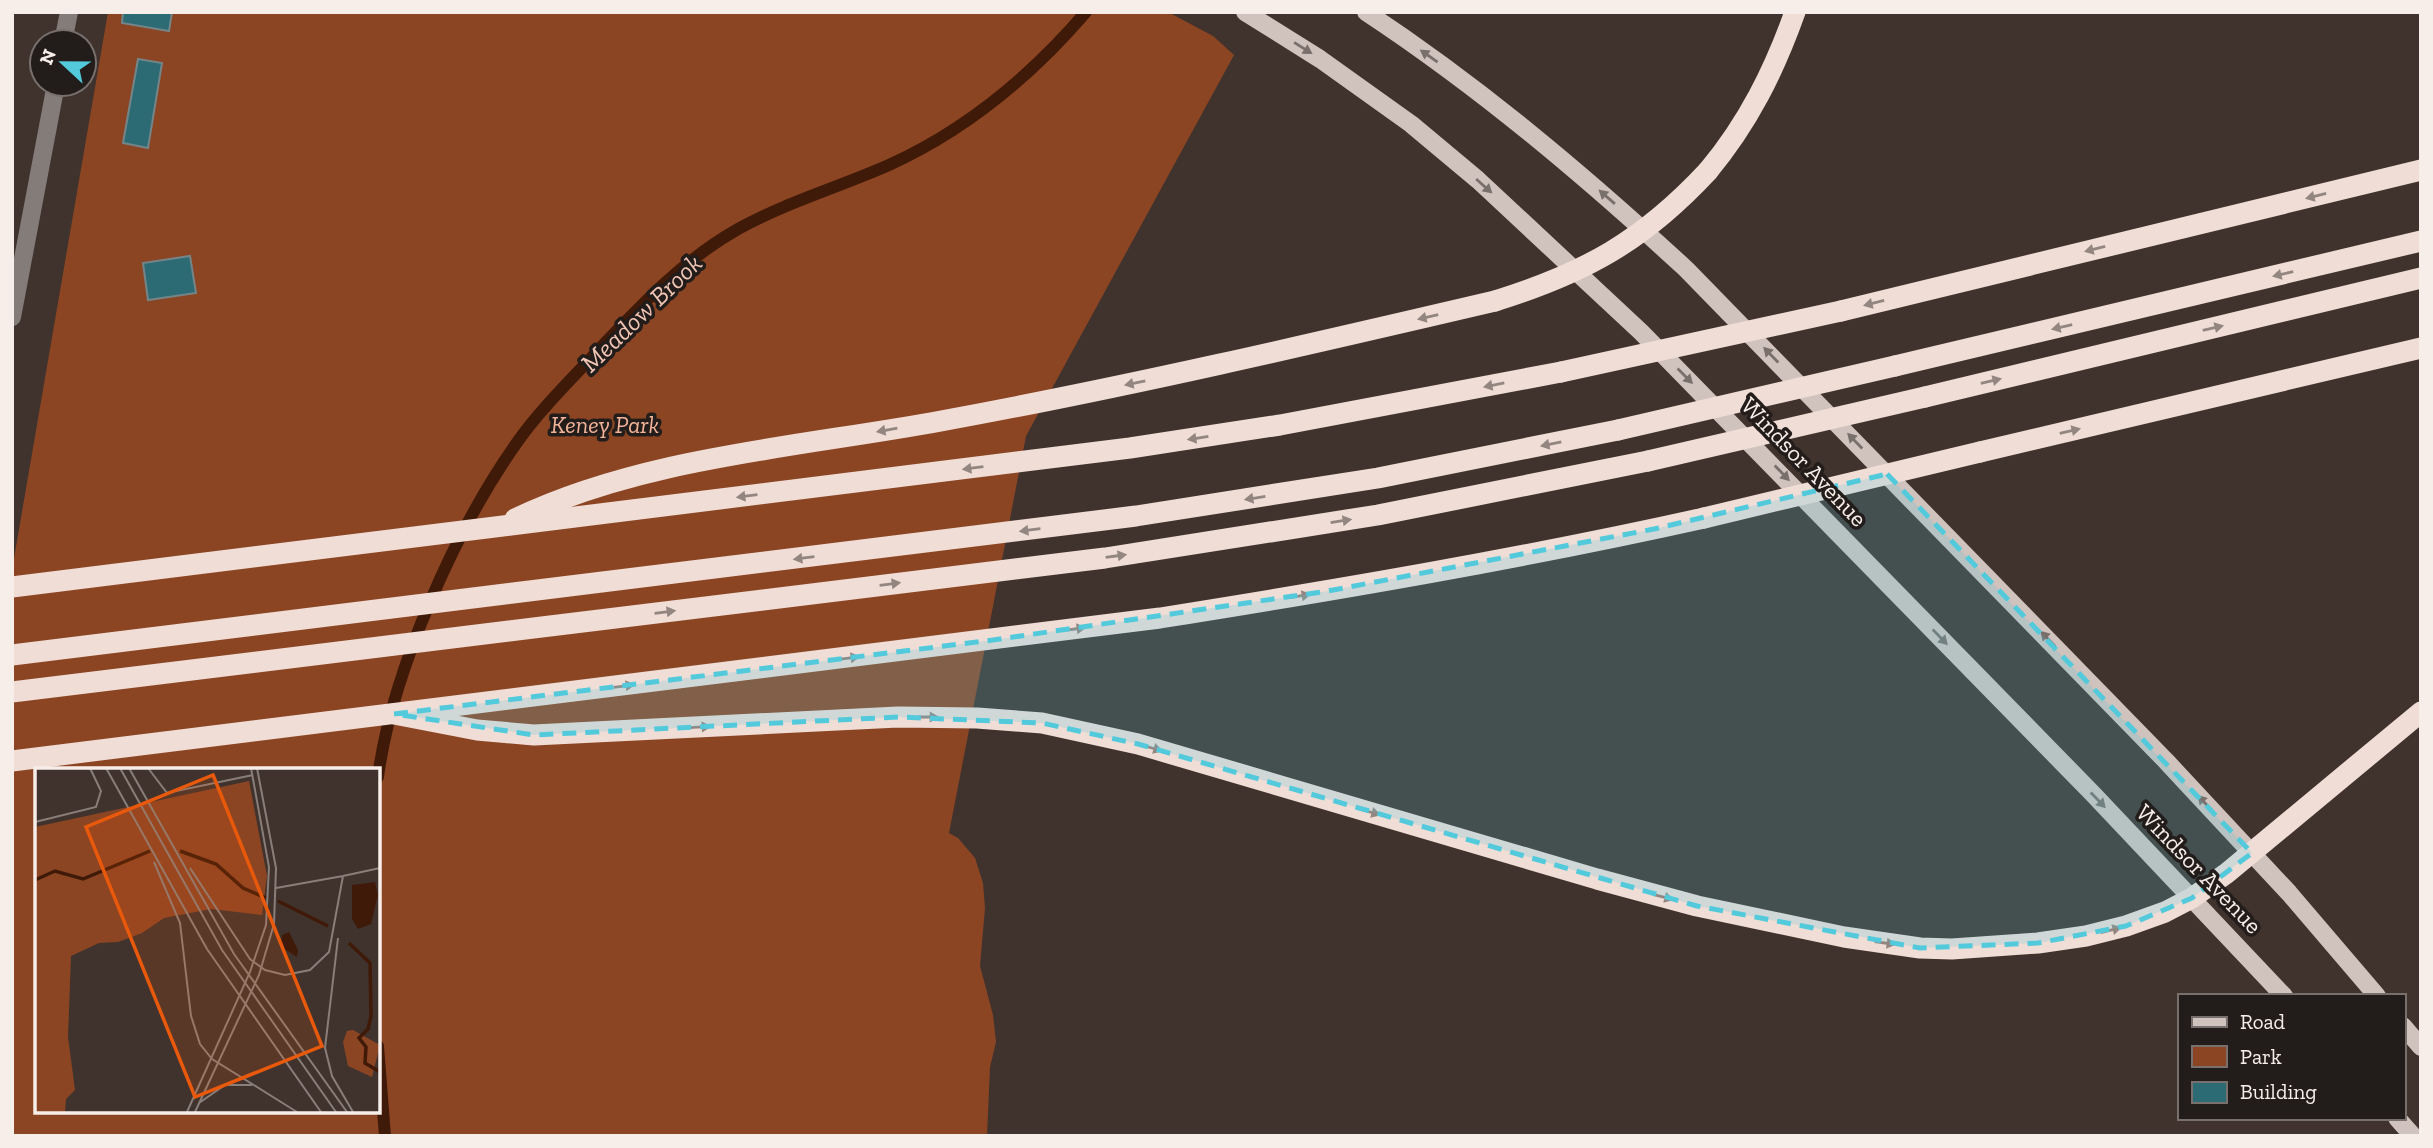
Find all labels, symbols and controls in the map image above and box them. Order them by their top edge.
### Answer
north arrow [28,28,98,98]
one-way arrow [1293,42,1313,55]
text: N [34,46,61,68]
one-way arrow [1420,49,1438,63]
one-way arrow [1475,177,1492,193]
one-way arrow [1599,190,1616,205]
one-way arrow [2305,191,2327,202]
one-way arrow [2084,244,2106,255]
water label: Meadow Brook [574,247,708,379]
one-way arrow [2272,269,2294,280]
one-way arrow [1863,298,1885,309]
one-way arrow [1417,312,1439,323]
one-way arrow [2050,321,2072,332]
one-way arrow [2202,322,2224,333]
one-way arrow [1763,347,1779,363]
one-way arrow [1676,367,1693,384]
one-way arrow [1980,375,2002,386]
one-way arrow [1124,377,1146,388]
one-way arrow [1483,380,1505,391]
street label: Windsor Avenue [1735,391,1873,532]
park label: Keney Park [551,410,659,439]
one-way arrow [876,425,898,436]
one-way arrow [2059,425,2081,436]
one-way arrow [1187,432,1209,443]
one-way arrow [1847,433,1863,450]
one-way arrow [1540,439,1562,450]
one-way arrow [961,463,983,474]
one-way arrow [1773,465,1790,482]
one-way arrow [736,491,758,502]
one-way arrow [1244,493,1266,504]
one-way arrow [1330,515,1352,526]
one-way arrow [1019,525,1041,536]
one-way arrow [1105,550,1127,561]
one-way arrow [793,553,815,564]
one-way arrow [880,579,902,590]
one-way arrow [1289,590,1311,601]
one-way arrow [654,606,676,617]
one-way arrow [1064,624,1086,635]
one-way arrow [1932,628,1949,645]
one-way arrow [2040,631,2056,648]
one-way arrow [839,653,861,664]
one-way arrow [613,681,635,692]
one-way arrow [917,711,939,723]
one-way arrow [690,721,712,732]
one-way arrow [1142,743,1163,753]
inset map [35,768,380,1113]
one-way arrow [2090,791,2106,808]
one-way arrow [2198,795,2214,812]
street label: Windsor Avenue [2130,798,2268,939]
one-way arrow [1360,808,1381,818]
one-way arrow [1652,892,1674,903]
one-way arrow [2100,924,2122,935]
one-way arrow [1875,938,1897,949]
legend [2178,994,2405,1120]
text: Road [2240,1009,2286,1034]
text: Park [2240,1044,2282,1069]
text: Building [2240,1079,2317,1104]

